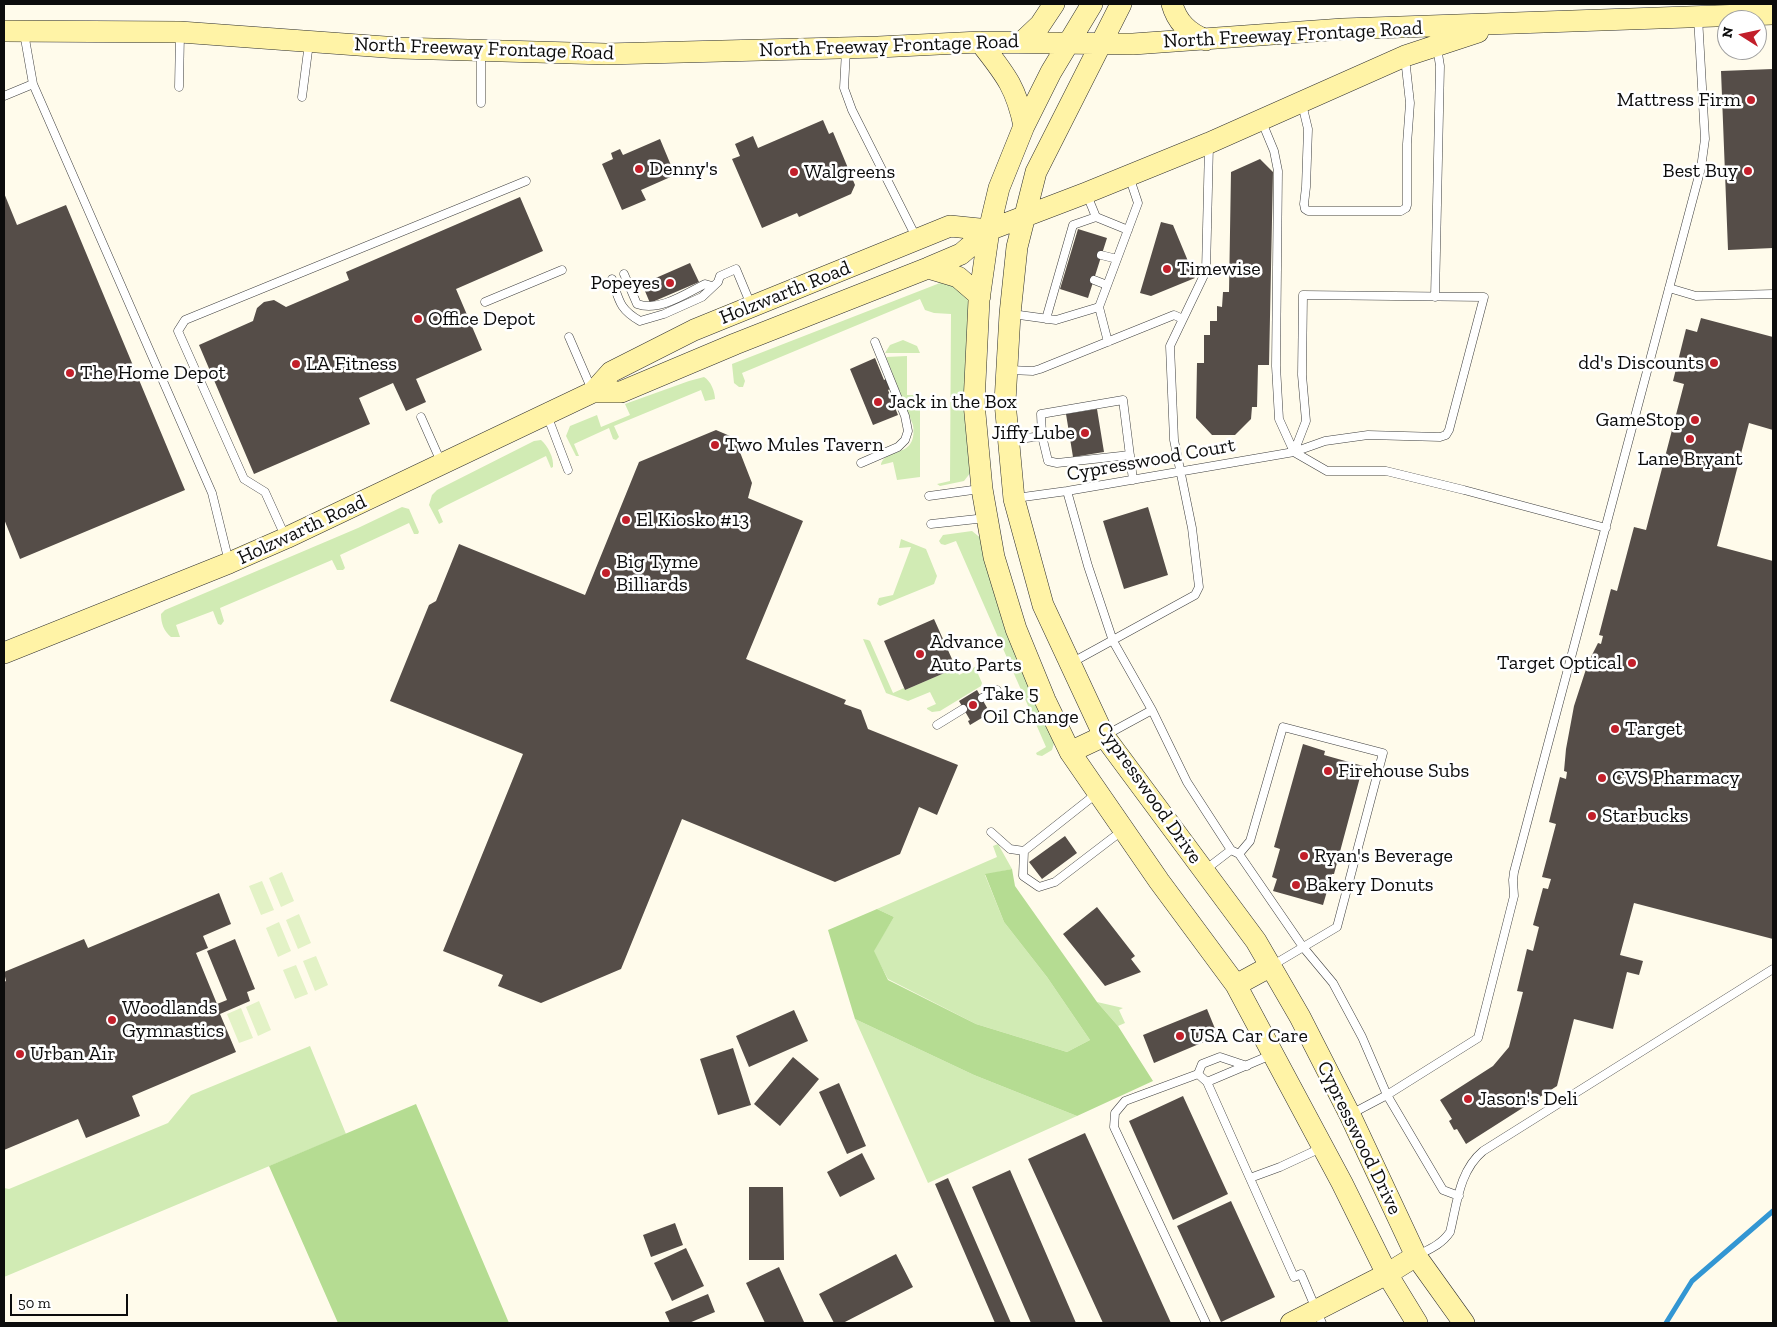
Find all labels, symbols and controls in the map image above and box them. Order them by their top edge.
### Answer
north arrow [1717,10,1767,60]
street label: North Freeway Frontage Road [1163,16,1423,54]
text: N [1718,26,1737,39]
street label: North Freeway Frontage Road [759,29,1019,63]
street label: North Freeway Frontage Road [354,32,614,66]
place label: Mattress Firm [1617,88,1741,112]
marker: Mattress Firm [1745,94,1757,106]
place label: Denny's [649,157,718,181]
place label: Best Buy [1663,159,1738,183]
place label: Walgreens [804,160,895,184]
marker: Denny's [633,163,645,175]
marker: Best Buy [1742,165,1754,177]
marker: Walgreens [788,166,800,178]
street label: Holzwarth Road [716,256,854,330]
place label: Timewise [1177,257,1261,281]
marker: Timewise [1161,263,1173,275]
place label: Popeyes [591,271,660,295]
marker: Popeyes [664,277,676,289]
place label: Office Depot [428,307,535,331]
marker: Office Depot [412,313,424,325]
place label: dd's Discounts [1578,351,1704,375]
place label: LA Fitness [306,352,397,376]
marker: dd's Discounts [1708,357,1720,369]
marker: LA Fitness [290,358,302,370]
place label: The Home Depot [80,361,226,385]
marker: The Home Depot [64,367,76,379]
place label: Jack in the Box [888,390,1017,414]
marker: Jack in the Box [872,396,884,408]
place label: GameStop [1596,408,1685,432]
marker: GameStop [1689,414,1701,426]
place label: Jiffy Lube [992,421,1075,445]
marker: Jiffy Lube [1079,427,1091,439]
place label: Two Mules Tavern [725,433,884,457]
street label: Cypresswood Court [1065,433,1237,487]
marker: Lane Bryant [1684,433,1696,445]
marker: Two Mules Tavern [709,439,721,451]
place label: Lane Bryant [1637,447,1743,471]
street label: Holzwarth Road [234,490,370,570]
place label: El Kiosko #13 [636,508,749,532]
marker: El Kiosko #13 [620,514,632,526]
place label: Big Tyme Billiards [616,550,698,597]
marker: Big Tyme Billiards [600,567,612,579]
place label: Advance Auto Parts [930,630,1022,677]
marker: Advance Auto Parts [914,648,926,660]
place label: Target Optical [1497,651,1622,675]
marker: Target Optical [1626,657,1638,669]
place label: Take 5 Oil Change [983,682,1079,729]
marker: Take 5 Oil Change [967,699,979,711]
street label: Cypresswood Drive [1091,717,1207,869]
place label: Target [1625,717,1683,741]
marker: Target [1609,723,1621,735]
place label: Firehouse Subs [1338,759,1469,783]
marker: Firehouse Subs [1322,765,1334,777]
place label: CVS Pharmacy [1612,766,1740,790]
marker: CVS Pharmacy [1596,772,1608,784]
place label: Starbucks [1602,804,1688,828]
marker: Starbucks [1586,810,1598,822]
place label: Ryan's Beverage [1314,844,1453,868]
marker: Ryan's Beverage [1298,850,1310,862]
place label: Bakery Donuts [1306,873,1434,897]
marker: Bakery Donuts [1290,879,1302,891]
place label: Woodlands Gymnastics [122,996,224,1043]
marker: Woodlands Gymnastics [106,1014,118,1026]
place label: USA Car Care [1190,1024,1308,1048]
marker: USA Car Care [1174,1030,1186,1042]
place label: Urban Air [30,1042,116,1066]
marker: Urban Air [14,1048,26,1060]
street label: Cypresswood Drive [1311,1057,1407,1219]
place label: Jason's Deli [1478,1087,1578,1111]
marker: Jason's Deli [1462,1093,1474,1105]
scale bar [12,1284,130,1316]
text: 50 m [18,1294,51,1312]

